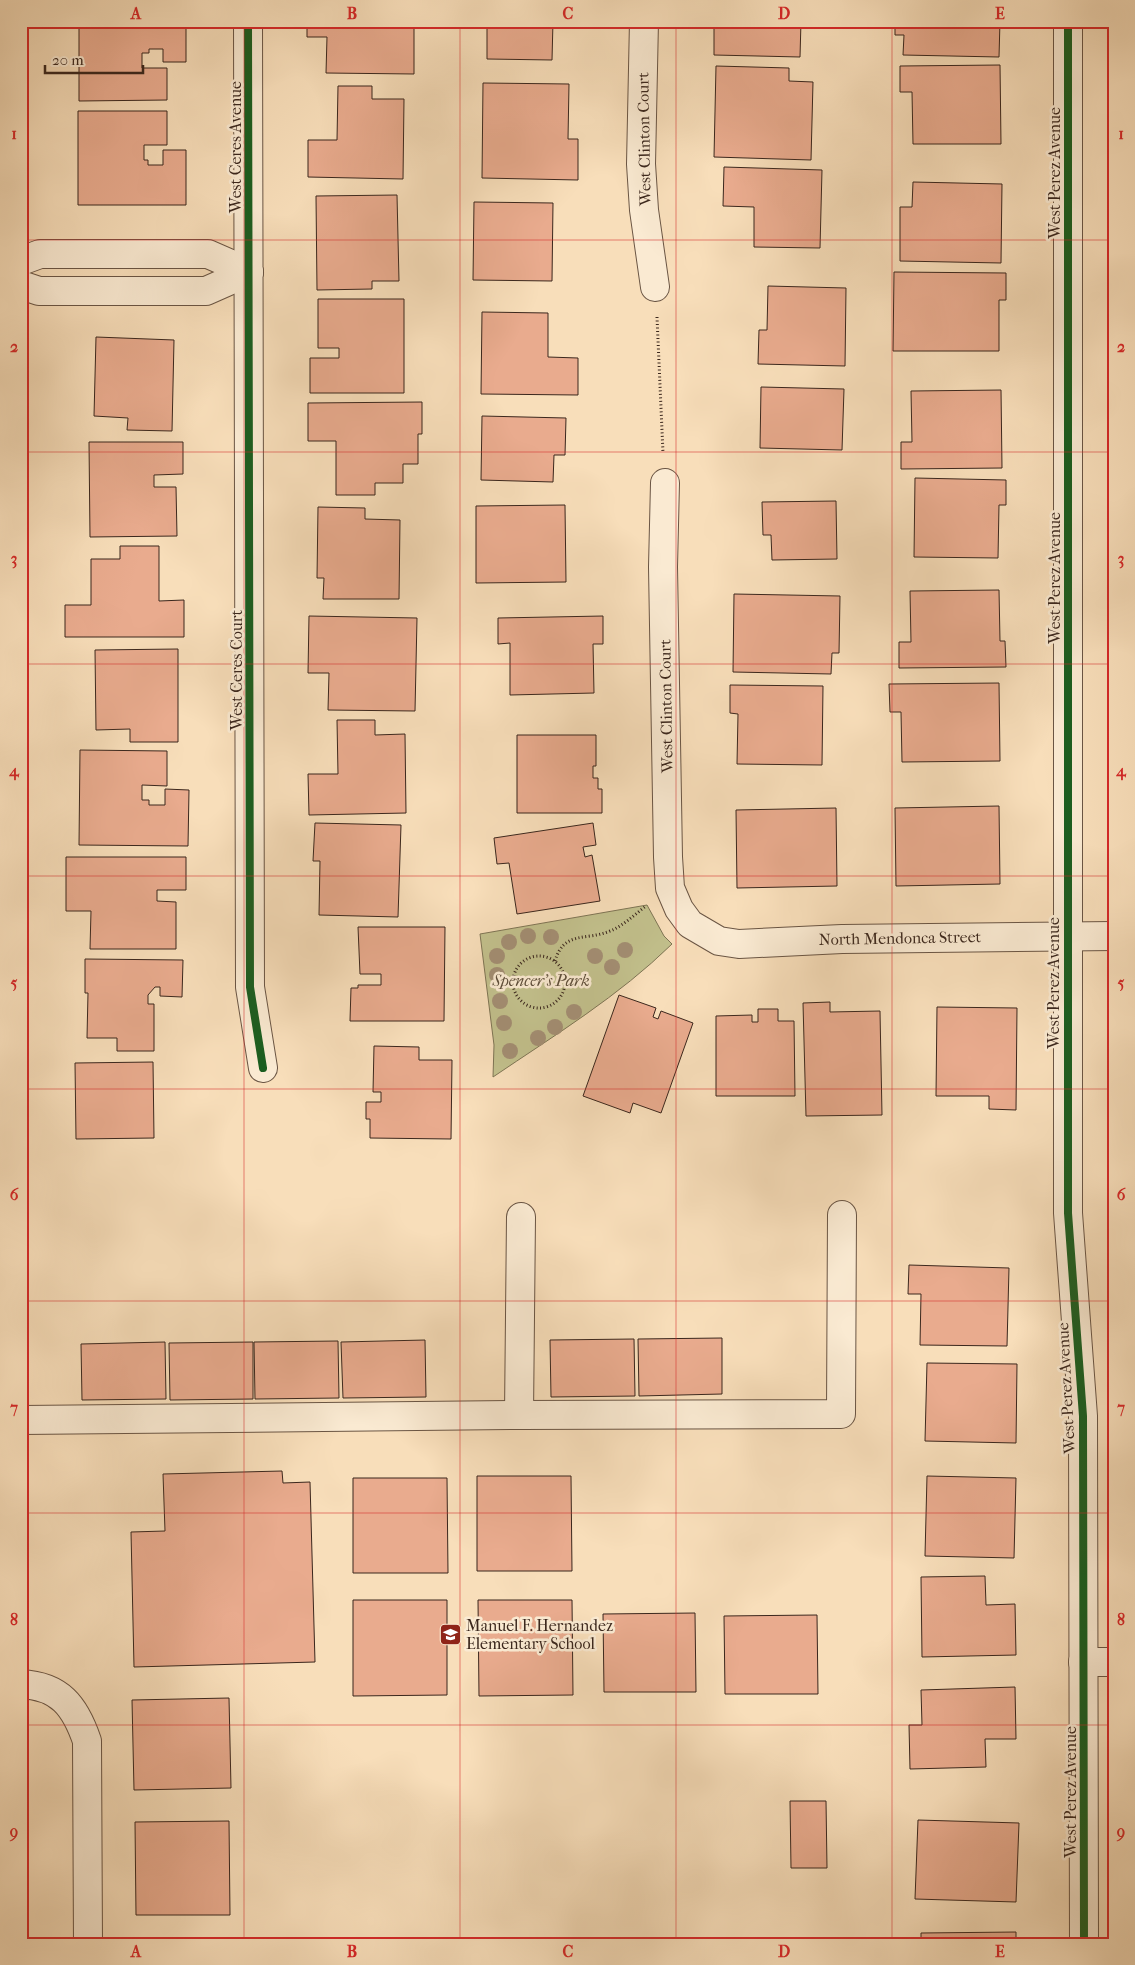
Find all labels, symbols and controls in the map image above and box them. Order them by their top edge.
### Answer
text: A [130,4,142,23]
text: B [347,4,357,23]
text: C [563,4,574,23]
text: D [778,4,790,23]
text: E [995,4,1005,23]
scale bar [45,42,142,74]
text: 20 m [52,51,84,69]
street label: West Clinton Court [633,72,655,207]
street label: West Ceres Avenue [226,81,245,214]
street label: West Perez Avenue [1045,107,1064,240]
text: 1 [11,124,17,143]
text: 1 [1118,124,1124,143]
text: 2 [10,337,18,356]
text: 2 [1117,337,1125,356]
street label: West Perez Avenue [1045,512,1064,645]
text: 3 [11,549,17,569]
text: 3 [1118,549,1124,569]
street label: West Ceres Court [227,609,246,731]
street label: West Clinton Court [655,639,677,774]
text: 4 [8,761,20,781]
text: 4 [1115,761,1127,781]
street label: West Perez Avenue [1044,917,1063,1050]
street label: North Mendonca Street [819,927,982,949]
park label: Spencer's Park [491,971,590,990]
text: 5 [11,973,18,992]
text: 5 [1118,973,1125,992]
text: 6 [10,1185,19,1204]
text: 6 [1117,1185,1126,1204]
street label: West Perez Avenue [1053,1322,1079,1455]
text: 7 [9,1398,18,1417]
text: 7 [1116,1398,1125,1417]
text: 8 [10,1610,18,1629]
text: 8 [1117,1610,1125,1629]
place label: Manuel F. Hernandez Elementary School [466,1616,613,1653]
school or university icon: Manuel F. Hernandez Elementary School [438,1622,462,1646]
street label: West Perez Avenue [1061,1726,1080,1859]
text: 9 [9,1822,18,1842]
text: 9 [1116,1822,1125,1842]
text: A [130,1942,142,1961]
text: B [347,1942,357,1961]
text: C [563,1942,574,1961]
text: D [778,1942,790,1961]
text: E [995,1942,1005,1961]

